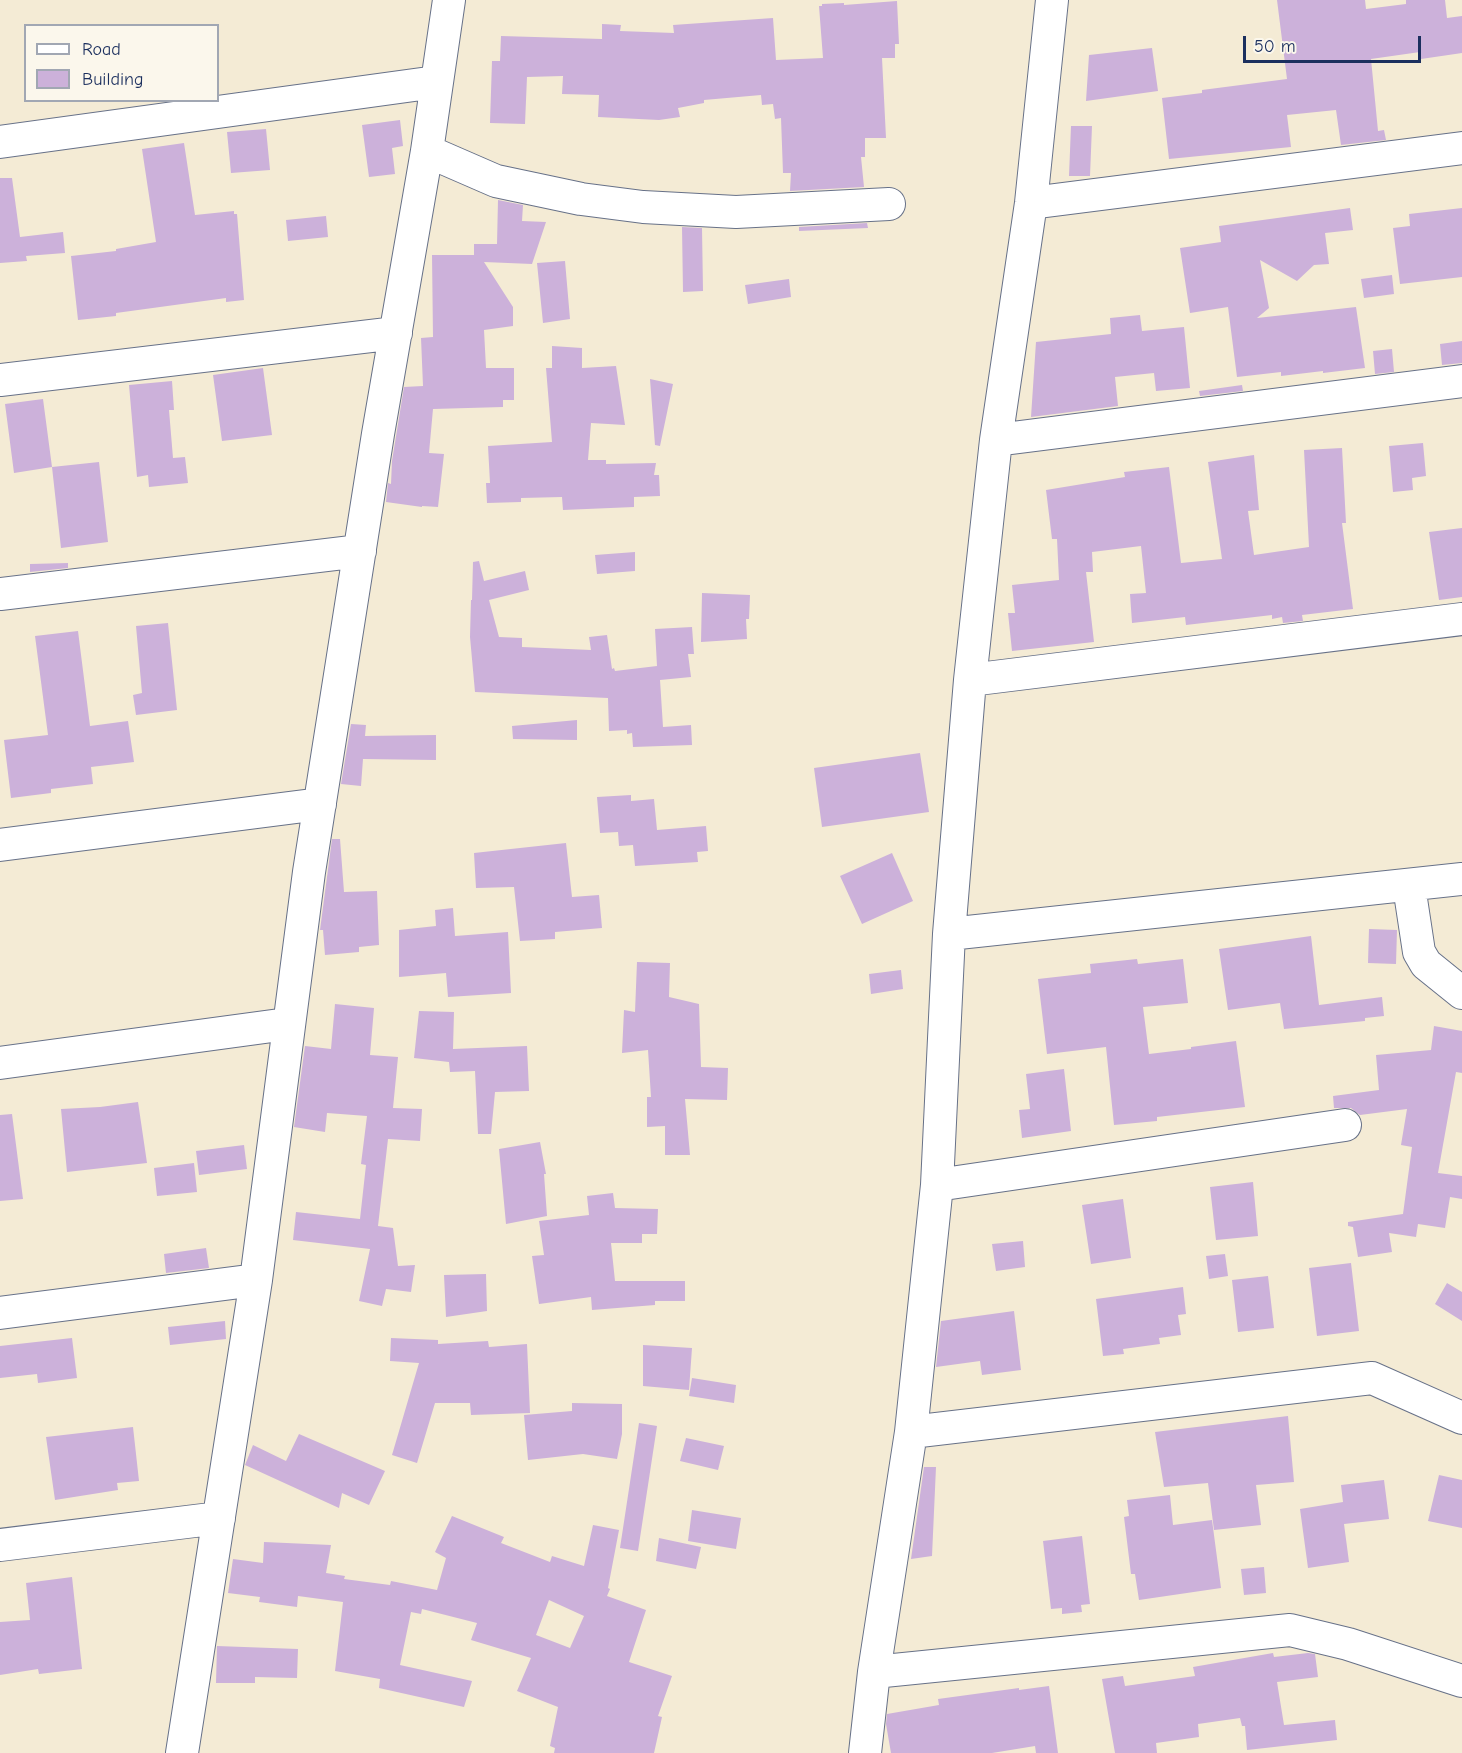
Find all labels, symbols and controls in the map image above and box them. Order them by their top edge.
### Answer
legend [24,24,219,102]
scale bar [1246,24,1424,62]
text: 50 m [1254,36,1296,57]
text: Road [82,39,121,60]
text: Building [82,69,144,90]

